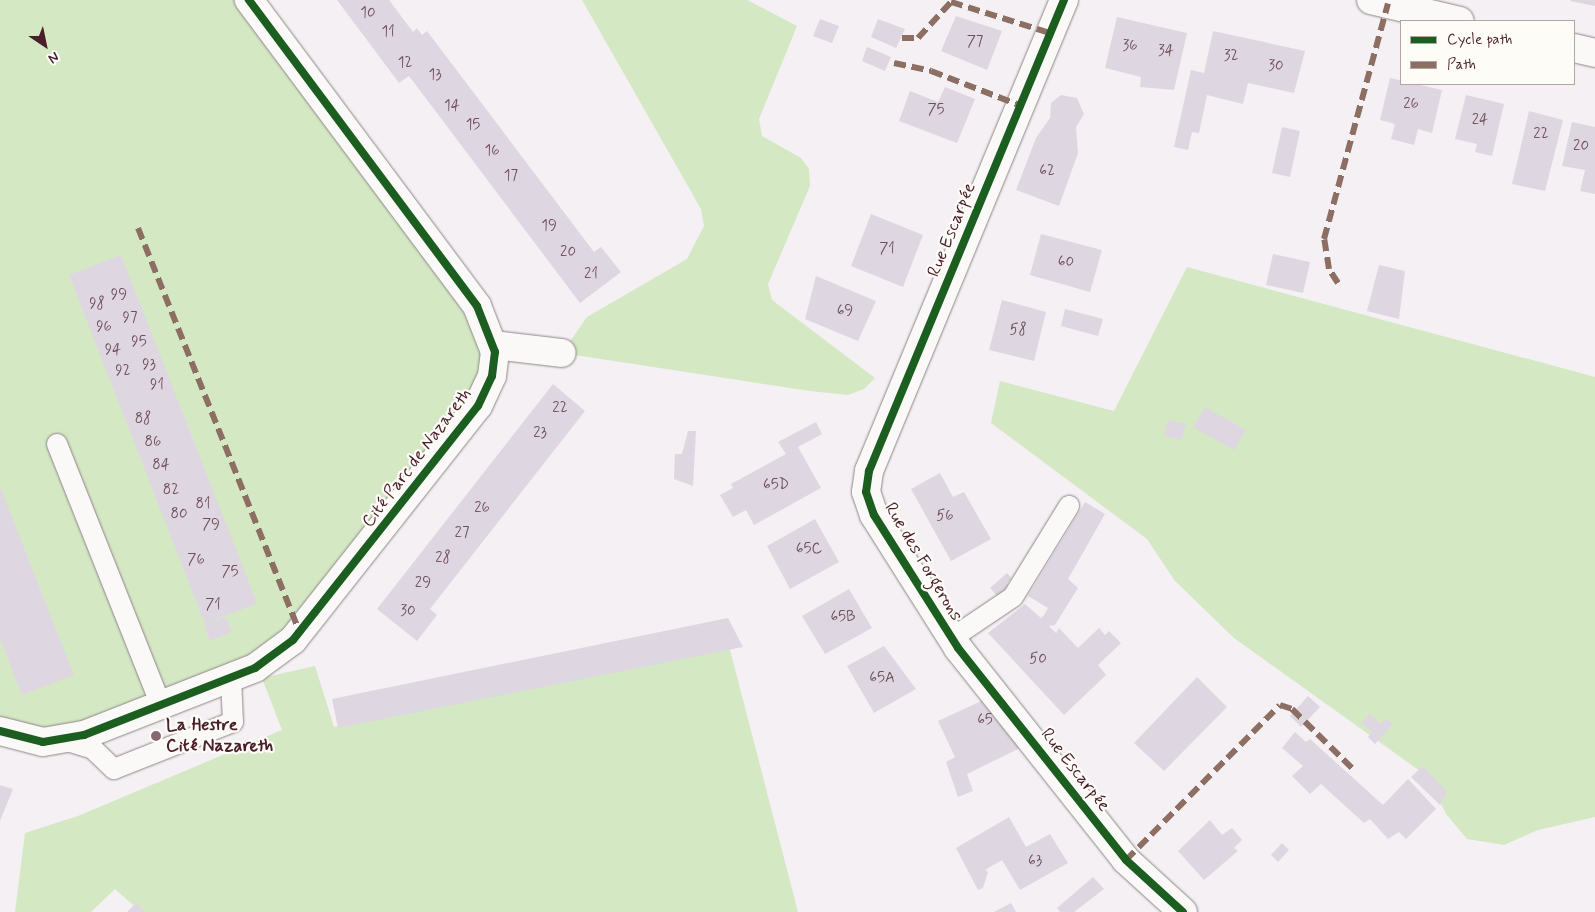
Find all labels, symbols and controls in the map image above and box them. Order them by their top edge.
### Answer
house number: 10 [360,5,376,23]
north arrow [20,20,70,70]
legend [1400,20,1575,85]
house number: 11 [381,24,395,42]
text: Cycle path [1447,30,1512,50]
house number: 77 [967,34,983,52]
house number: 36 [1122,38,1138,56]
house number: 34 [1158,43,1174,61]
text: N [44,47,62,68]
house number: 32 [1224,48,1238,66]
house number: 12 [398,55,412,73]
text: Path [1447,55,1476,75]
house number: 30 [1268,58,1284,76]
house number: 13 [428,67,442,85]
house number: 26 [1403,96,1419,114]
house number: 14 [444,98,460,116]
house number: 75 [927,102,945,120]
house number: 24 [1472,112,1488,130]
house number: 15 [466,117,480,135]
house number: 22 [1533,126,1549,144]
house number: 20 [1573,138,1589,156]
house number: 16 [485,143,499,161]
house number: 62 [1039,163,1055,181]
house number: 17 [504,168,518,186]
street label: Rue Escarpée [923,180,981,280]
house number: 19 [541,218,557,236]
house number: 71 [879,241,895,259]
house number: 20 [560,244,576,262]
house number: 60 [1058,254,1074,272]
house number: 21 [584,266,598,284]
house number: 99 [111,287,127,305]
house number: 98 [89,296,105,314]
house number: 69 [837,303,853,321]
house number: 97 [123,310,137,328]
house number: 96 [96,319,112,337]
house number: 58 [1009,322,1027,340]
house number: 95 [131,334,147,352]
house number: 94 [105,342,121,360]
house number: 93 [142,357,156,375]
house number: 92 [115,363,131,381]
house number: 91 [150,377,164,395]
street label: Cité Parc de Nazareth [358,384,476,532]
house number: 22 [552,400,568,418]
house number: 88 [135,411,151,429]
house number: 23 [533,425,547,443]
house number: 86 [145,434,161,452]
house number: 84 [152,457,170,475]
house number: 65D [763,477,789,495]
house number: 82 [163,482,179,500]
house number: 81 [196,496,210,514]
street label: Rue des Forgerons [879,499,967,625]
house number: 26 [474,500,490,518]
house number: 80 [170,506,188,524]
house number: 56 [936,508,954,526]
house number: 79 [202,517,220,535]
house number: 27 [455,525,469,543]
house number: 65C [796,541,822,559]
house number: 28 [435,550,451,568]
house number: 76 [187,552,205,570]
house number: 75 [221,564,239,582]
house number: 29 [415,575,431,593]
house number: 71 [205,597,221,615]
house number: 30 [400,603,416,621]
house number: 65B [830,609,856,627]
house number: 50 [1029,651,1047,669]
house number: 65A [869,670,895,688]
house number: 65 [977,712,993,730]
place label: La Hestre Cité Nazareth [166,715,273,758]
street label: Rue Escarpée [1036,724,1114,816]
marker: La Hestre Cité Nazareth [150,730,162,742]
house number: 63 [1028,853,1042,871]

